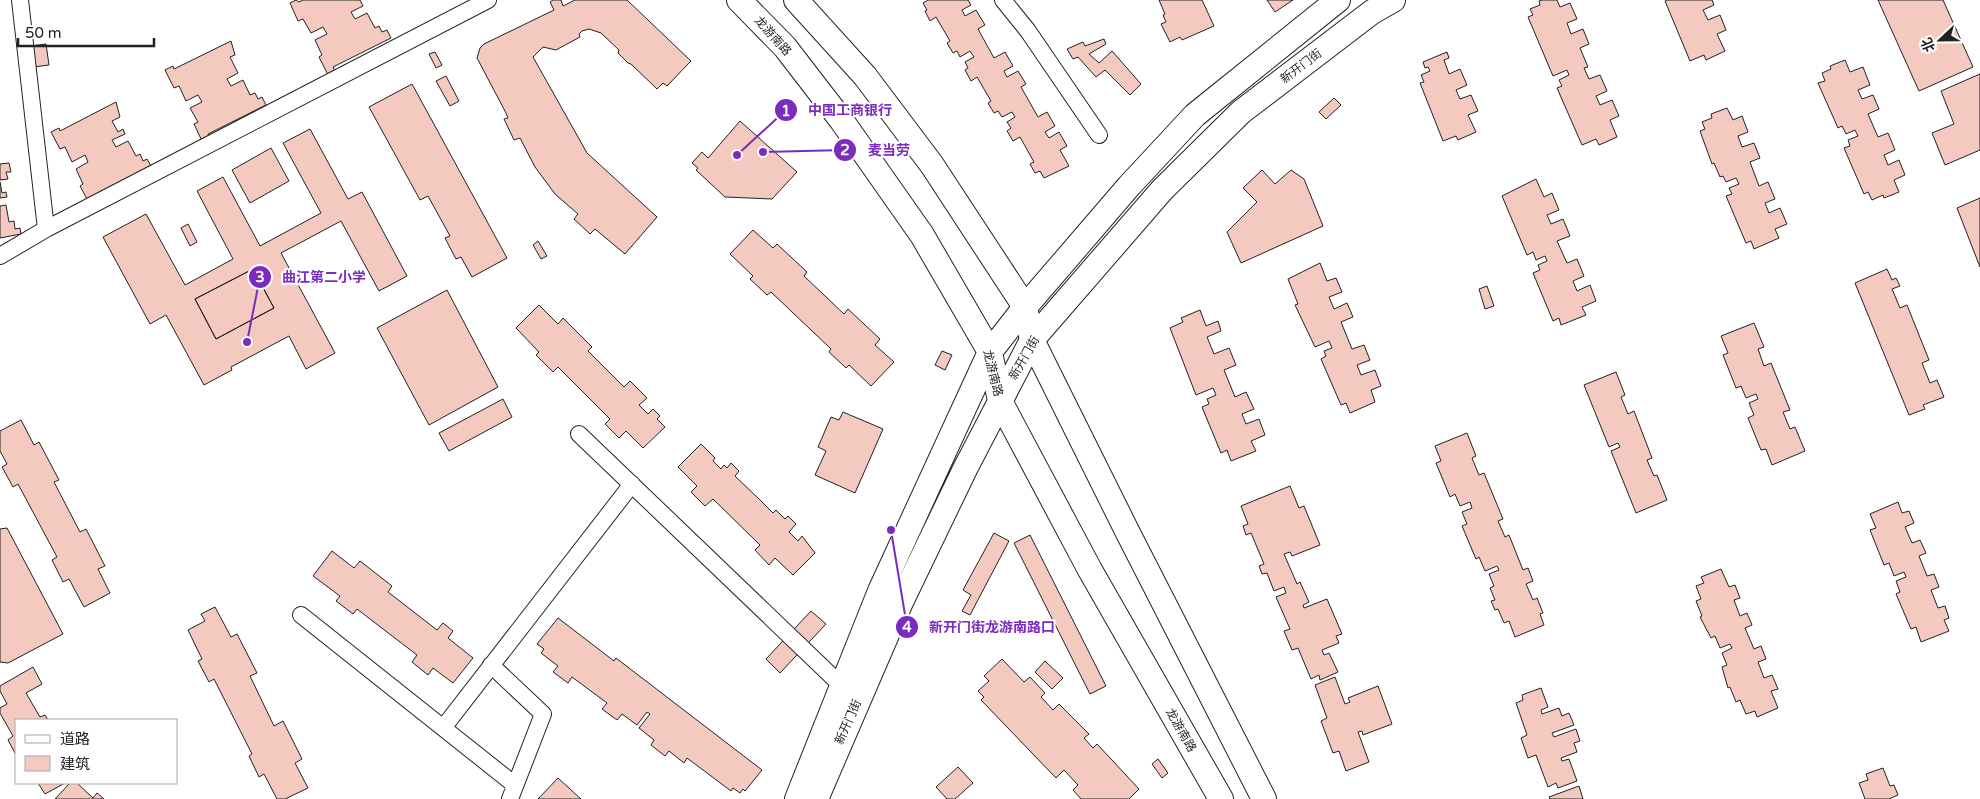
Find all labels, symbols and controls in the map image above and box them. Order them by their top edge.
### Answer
street label: 龙游南路 [752,13,794,59]
scale bar [18,15,154,47]
north arrow [1915,15,1965,65]
text: 50 m [25,24,62,42]
text: 北 [1918,35,1939,54]
street label: 新开门街 [1278,46,1324,86]
callout: 中国工商银行 [773,96,902,125]
text: 1 [781,102,791,120]
text: 中国工商银行 [808,102,892,119]
callout: 麦当劳 [833,135,920,164]
text: 2 [840,141,850,159]
text: 麦当劳 [868,142,910,159]
callout: 曲江第二小学 [247,262,376,291]
text: 3 [255,268,265,286]
text: 曲江第二小学 [282,269,366,286]
street label: 新开门街 [1006,334,1042,382]
street label: 龙游南路 [980,348,1006,398]
callout: 新开门街龙游南路口 [894,613,1065,642]
text: 4 [902,618,912,636]
text: 新开门街龙游南路口 [929,619,1055,636]
street label: 新开门街 [832,697,864,747]
street label: 龙游南路 [1163,706,1199,754]
legend [15,719,178,784]
text: 道路 [60,730,90,748]
text: 建筑 [60,755,90,773]

